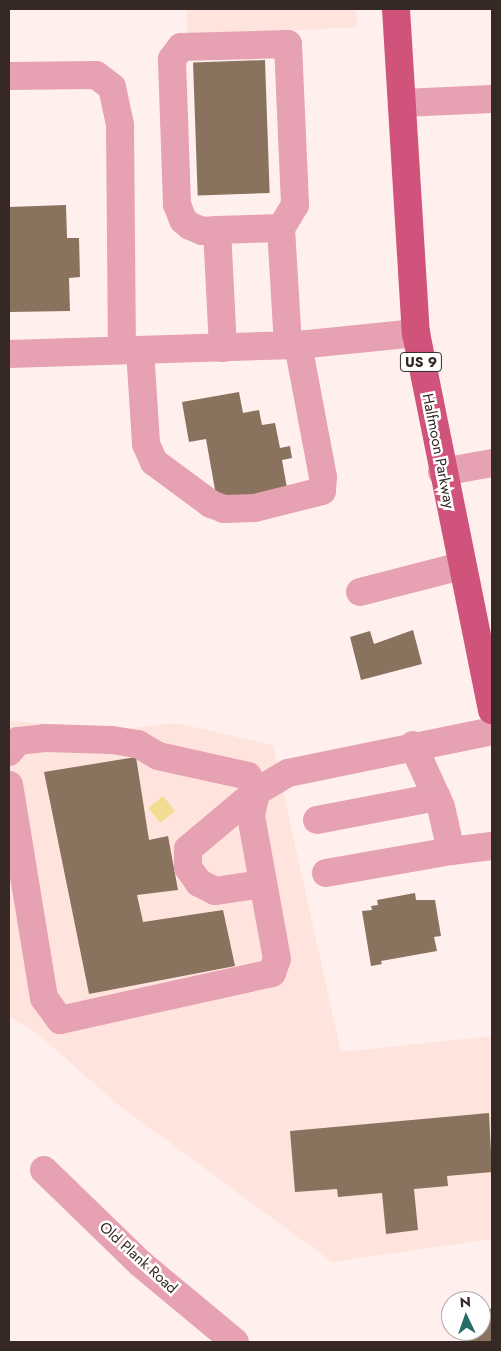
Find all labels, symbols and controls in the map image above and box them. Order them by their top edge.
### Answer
road number: US 9 [400,351,442,374]
street label: Halfmoon Parkway [418,392,458,510]
street label: Old Plank Road [95,1218,181,1298]
north arrow [441,1291,491,1341]
text: N [459,1292,471,1312]

